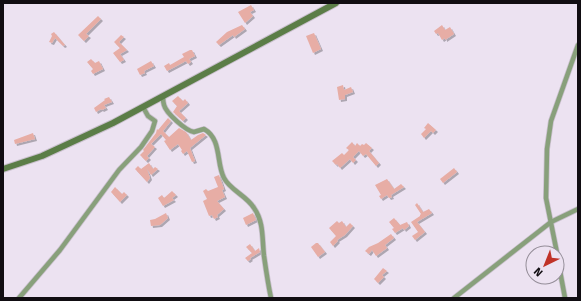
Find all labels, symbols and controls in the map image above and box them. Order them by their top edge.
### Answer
north arrow [525,245,565,285]
text: N [531,265,546,279]

